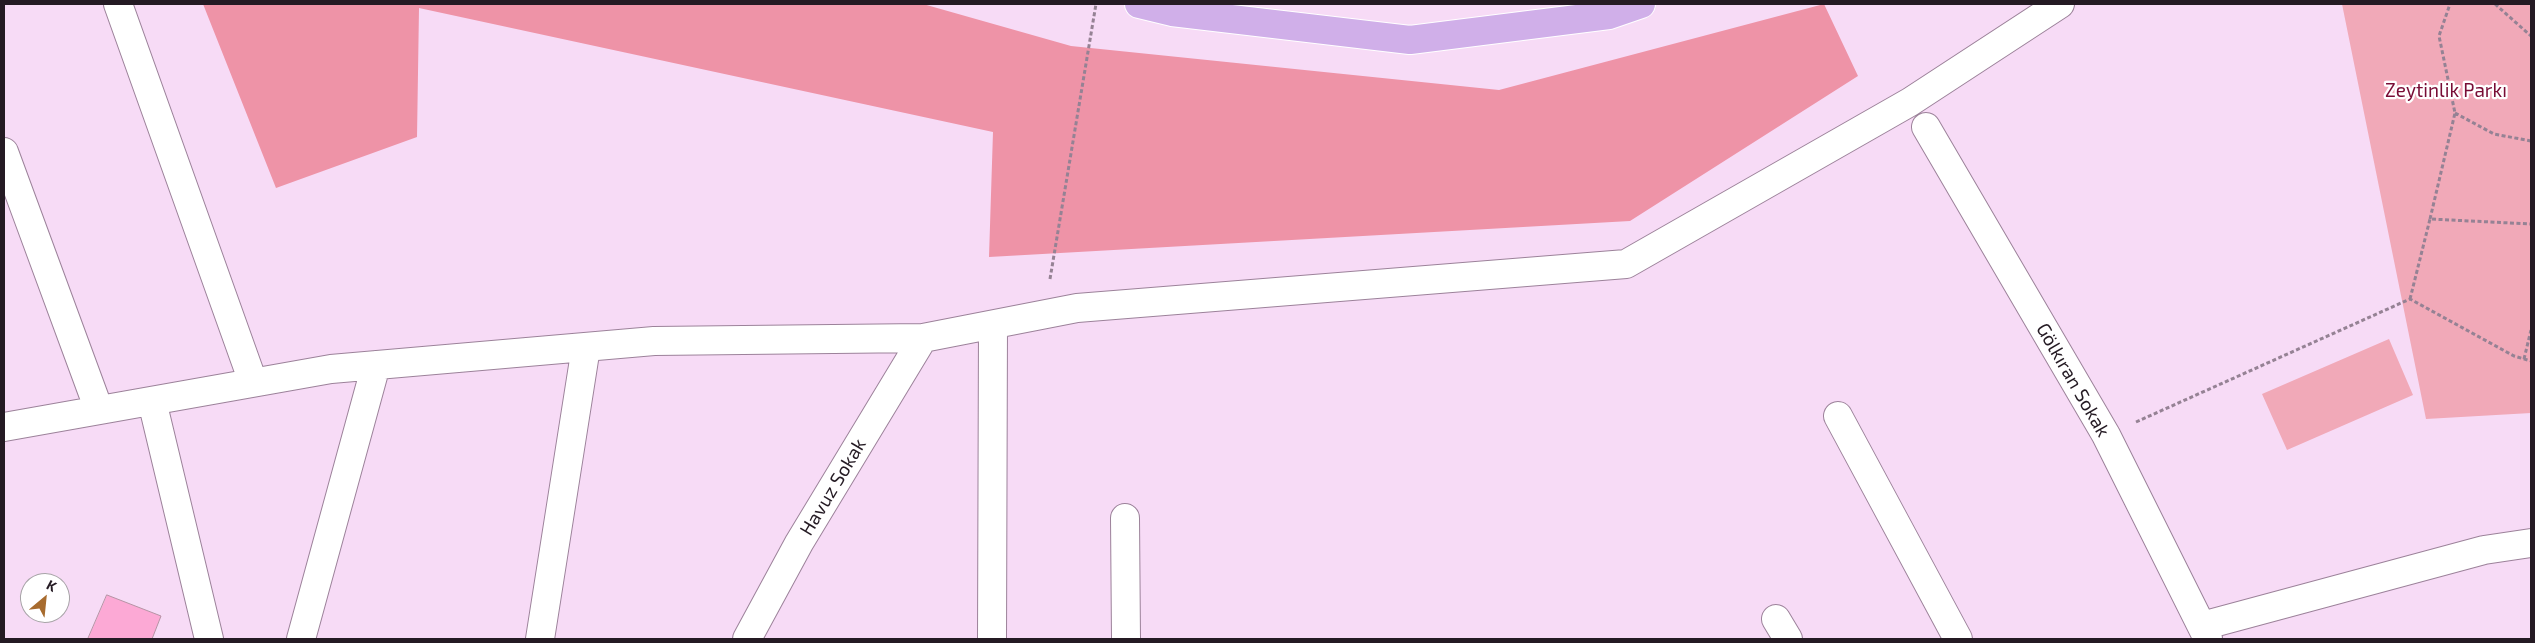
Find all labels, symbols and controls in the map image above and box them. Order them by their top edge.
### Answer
park label: Zeytinlik Parkı [2385,80,2507,102]
street label: Gölkıran Sokak [2031,319,2115,441]
street label: Havuz Sokak [795,434,871,540]
north arrow [20,573,70,623]
text: K [44,576,60,595]

